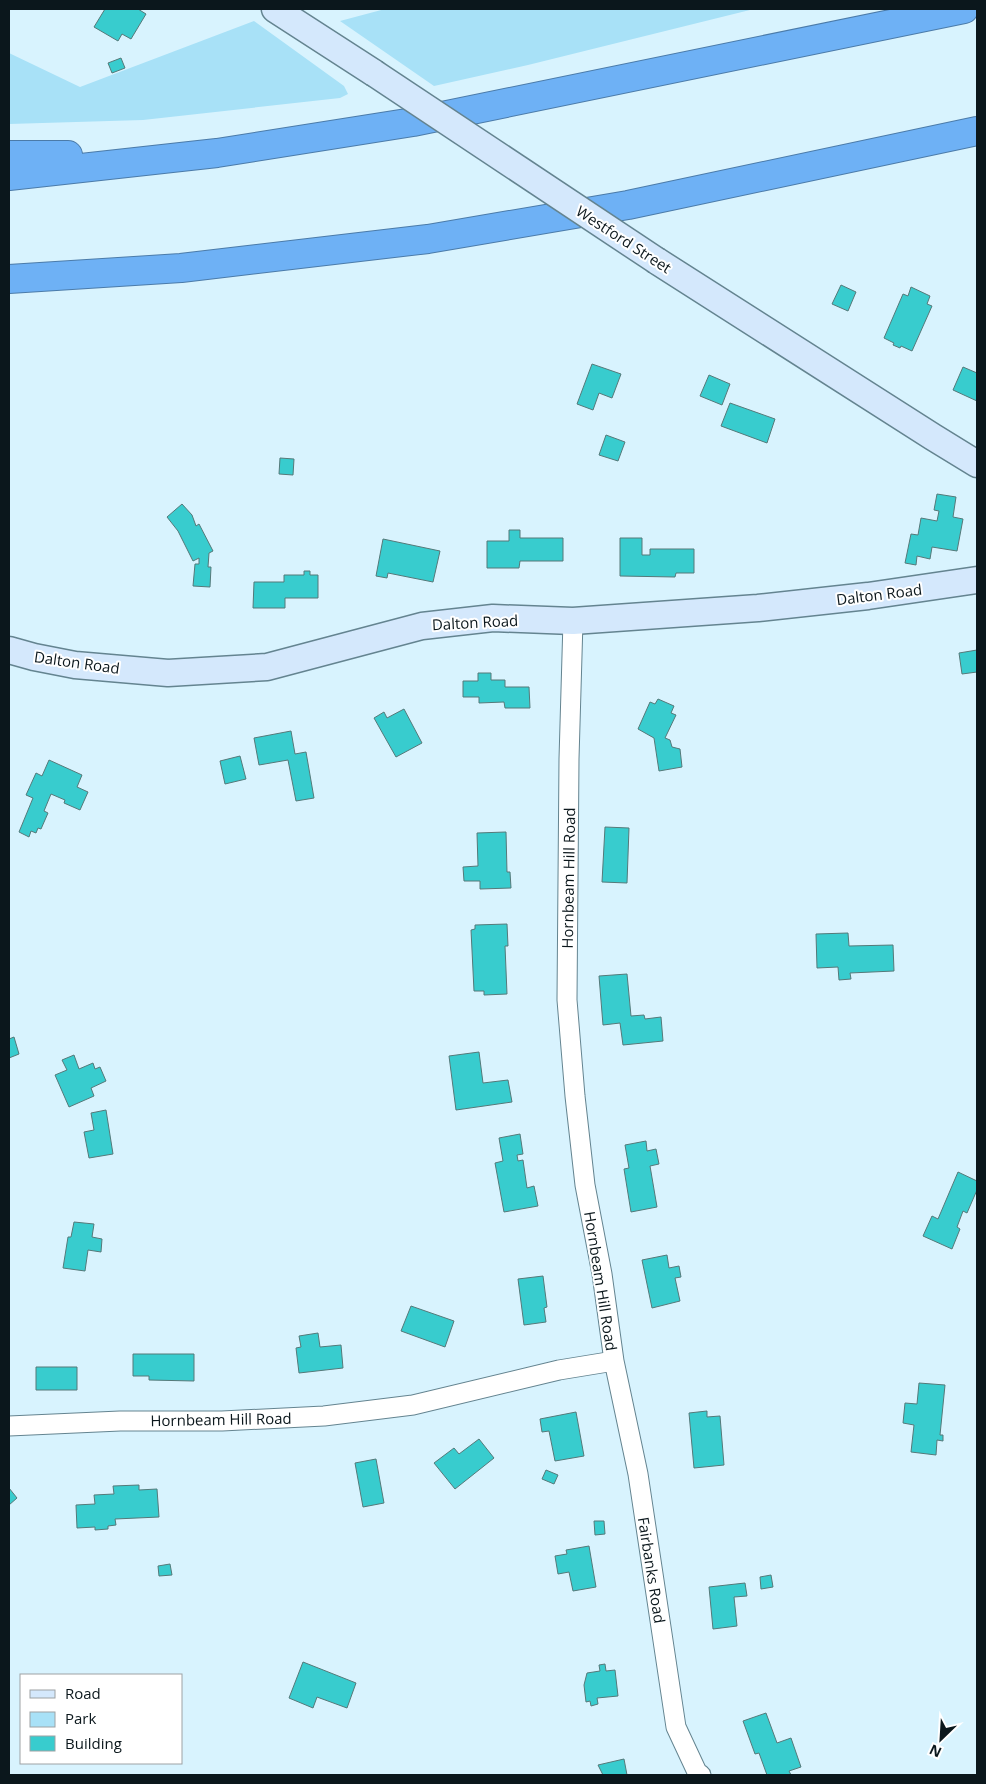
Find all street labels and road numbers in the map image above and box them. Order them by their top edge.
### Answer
street label: Westford Street [572,201,676,277]
street label: Dalton Road [835,579,923,609]
street label: Dalton Road [431,610,519,634]
street label: Dalton Road [33,646,121,678]
street label: Hornbeam Hill Road [557,807,579,949]
street label: Hornbeam Hill Road [580,1210,622,1352]
street label: Hornbeam Hill Road [150,1408,292,1430]
street label: Fairbanks Road [634,1515,670,1625]

